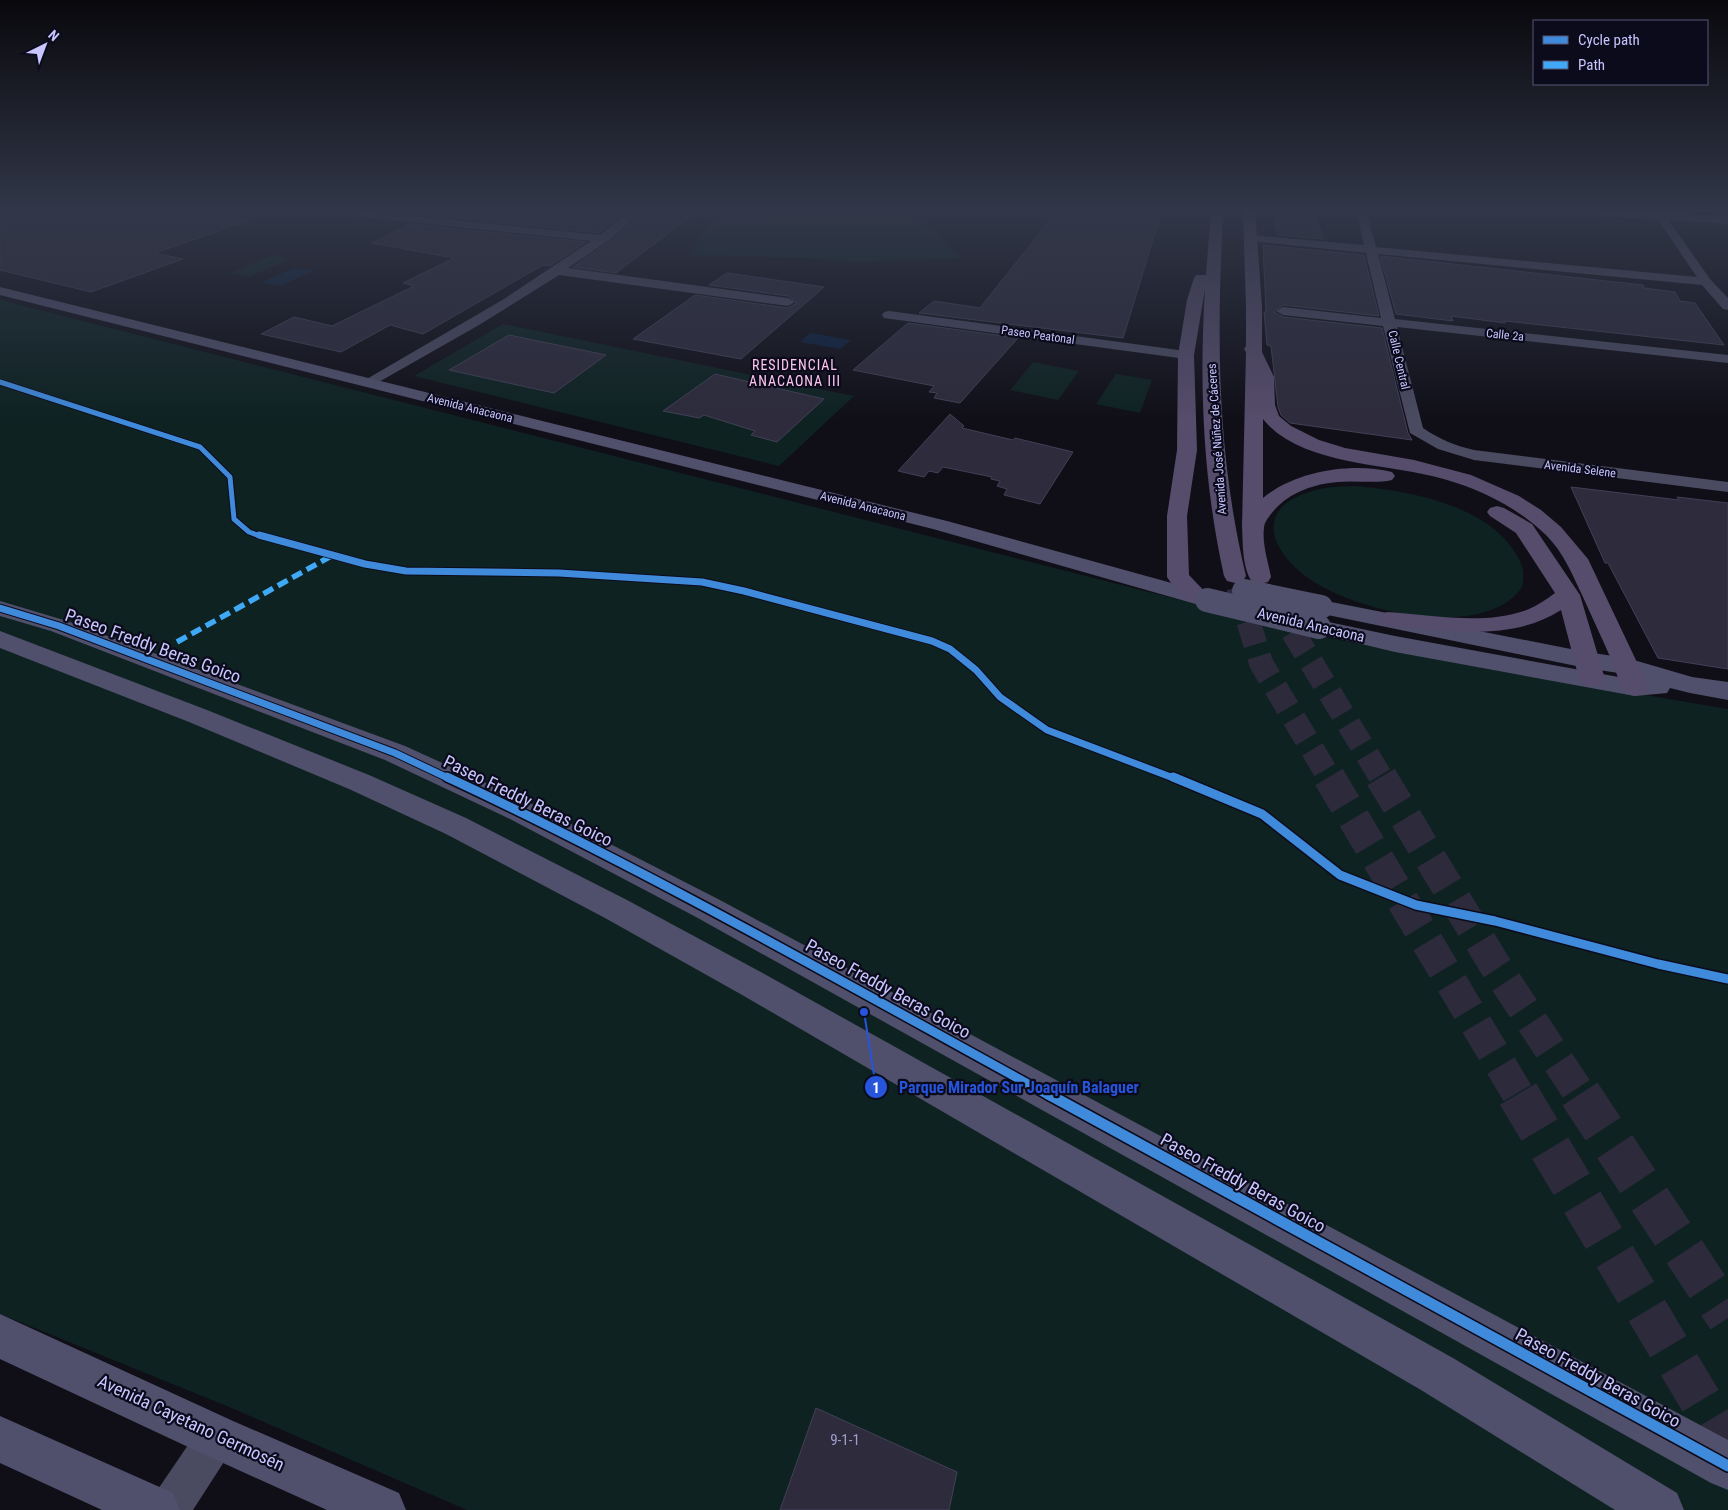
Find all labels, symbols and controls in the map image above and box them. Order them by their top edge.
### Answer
north arrow [20,20,70,70]
legend [1533,20,1708,85]
text: N [45,27,62,44]
text: Cycle path [1578,31,1640,49]
text: Path [1578,56,1605,74]
street label: Paseo Peatonal [1000,323,1076,347]
street label: Calle 2a [1485,326,1525,344]
street label: Calle Central [1385,329,1413,391]
district label: RESIDENCIAL ANACAONA III [749,357,841,389]
street label: Avenida José Núñez de Cáceres [1205,363,1229,515]
street label: Avenida Anacaona [426,391,514,425]
street label: Avenida Selene [1543,458,1617,480]
street label: Avenida Anacaona [819,489,907,523]
street label: Paseo Freddy Beras Goico [62,604,244,687]
street label: Avenida Anacaona [1256,604,1366,646]
street label: Paseo Freddy Beras Goico [440,750,616,851]
street label: Paseo Freddy Beras Goico [802,934,974,1043]
callout: Parque Mirador Sur Joaquín Balaguer [864,1072,1149,1103]
text: Parque Mirador Sur Joaquín Balaguer [899,1078,1139,1097]
text: 1 [872,1079,880,1097]
street label: Paseo Freddy Beras Goico [1157,1128,1329,1237]
street label: Paseo Freddy Beras Goico [1512,1323,1684,1432]
street label: Avenida Cayetano Germosén [95,1370,288,1475]
house number: 9-1-1 [830,1431,860,1449]

